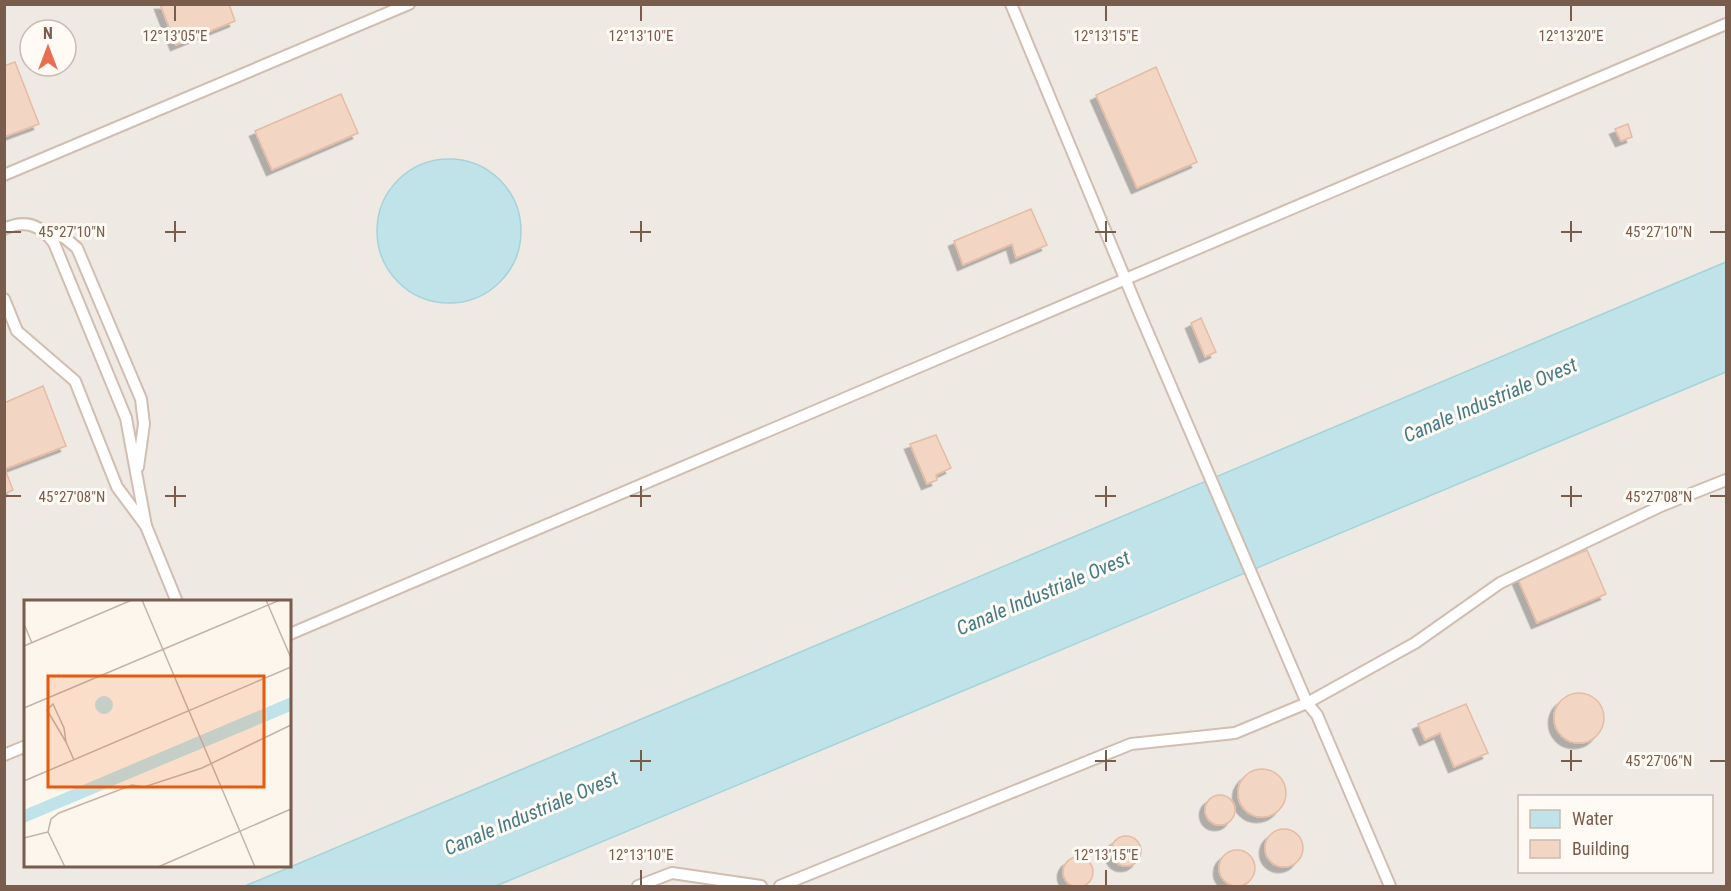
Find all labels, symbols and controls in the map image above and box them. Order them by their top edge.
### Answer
north arrow [18,18,78,78]
text: N [43,24,53,43]
text: 12°13'05"E [143,27,207,45]
text: 12°13'10"E [609,27,673,45]
text: 12°13'15"E [1074,27,1138,45]
text: 12°13'20"E [1539,27,1603,45]
text: 45°27'10"N [39,223,105,241]
text: 45°27'10"N [1626,223,1692,241]
water label: Canale Industriale Ovest [1400,352,1581,447]
text: 45°27'08"N [39,488,105,506]
text: 45°27'08"N [1626,488,1692,506]
water label: Canale Industriale Ovest [953,545,1134,640]
inset map [24,600,291,867]
text: 45°27'06"N [1626,752,1692,770]
water label: Canale Industriale Ovest [441,765,622,860]
legend [1518,795,1713,873]
text: Water [1572,808,1614,829]
text: Building [1572,838,1629,859]
text: 12°13'10"E [609,846,673,864]
text: 12°13'15"E [1074,846,1138,864]

